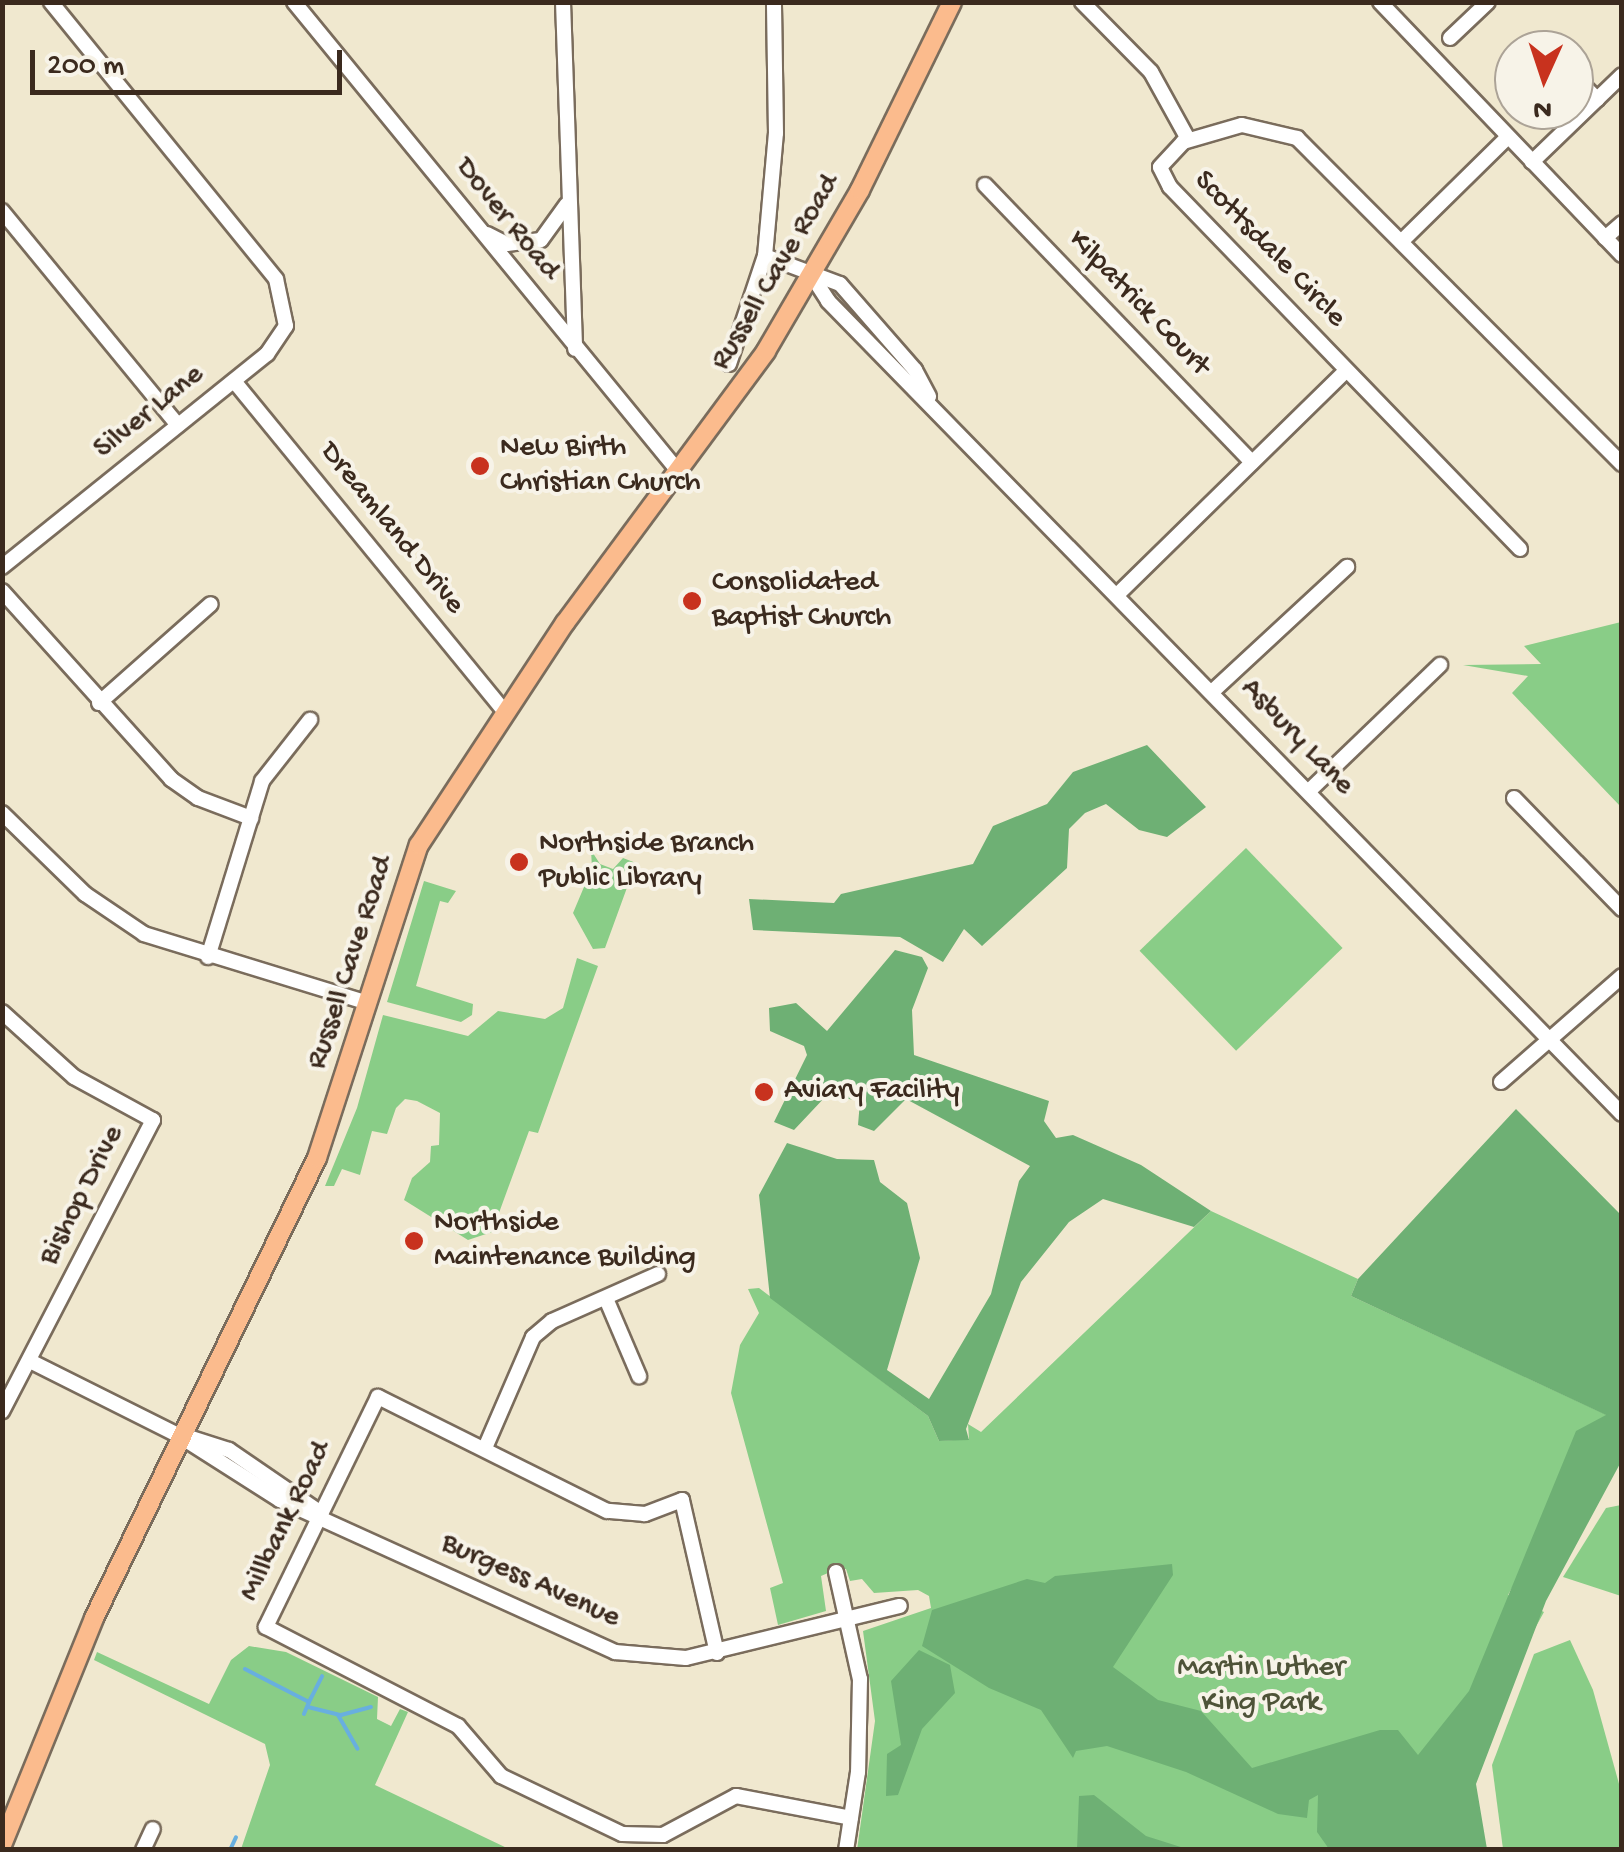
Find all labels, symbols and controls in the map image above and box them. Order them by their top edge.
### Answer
scale bar [35,30,348,92]
north arrow [1494,30,1594,130]
text: 200 m [47,50,124,85]
text: N [1533,92,1553,125]
street label: Dover Road [446,152,566,288]
street label: Scottsdale Circle [1185,164,1353,336]
street label: Russell Cave Road [704,169,850,377]
street label: Kilpatrick Court [1059,223,1217,385]
street label: Silver Lane [88,358,212,468]
place label: New Birth Christian Church [500,431,701,502]
street label: Dreamland Drive [311,436,471,622]
marker: New Birth Christian Church [469,455,491,477]
place label: Consolidated Baptist Church [712,566,891,636]
marker: Consolidated Baptist Church [681,590,703,612]
street label: Asbury Lane [1231,672,1361,804]
place label: Northside Branch Public Library [539,827,754,898]
marker: Northside Branch Public Library [508,851,530,873]
street label: Russell Cave Road [301,852,403,1074]
place label: Aviary Facility [784,1074,959,1110]
marker: Aviary Facility [753,1081,775,1103]
street label: Bishop Drive [32,1120,134,1272]
place label: Northside Maintenance Building [434,1206,696,1276]
marker: Northside Maintenance Building [403,1230,425,1252]
street label: Millbank Road [233,1436,341,1608]
street label: Burgess Avenue [435,1527,625,1637]
park label: Martin Luther King Park [1177,1651,1345,1722]

